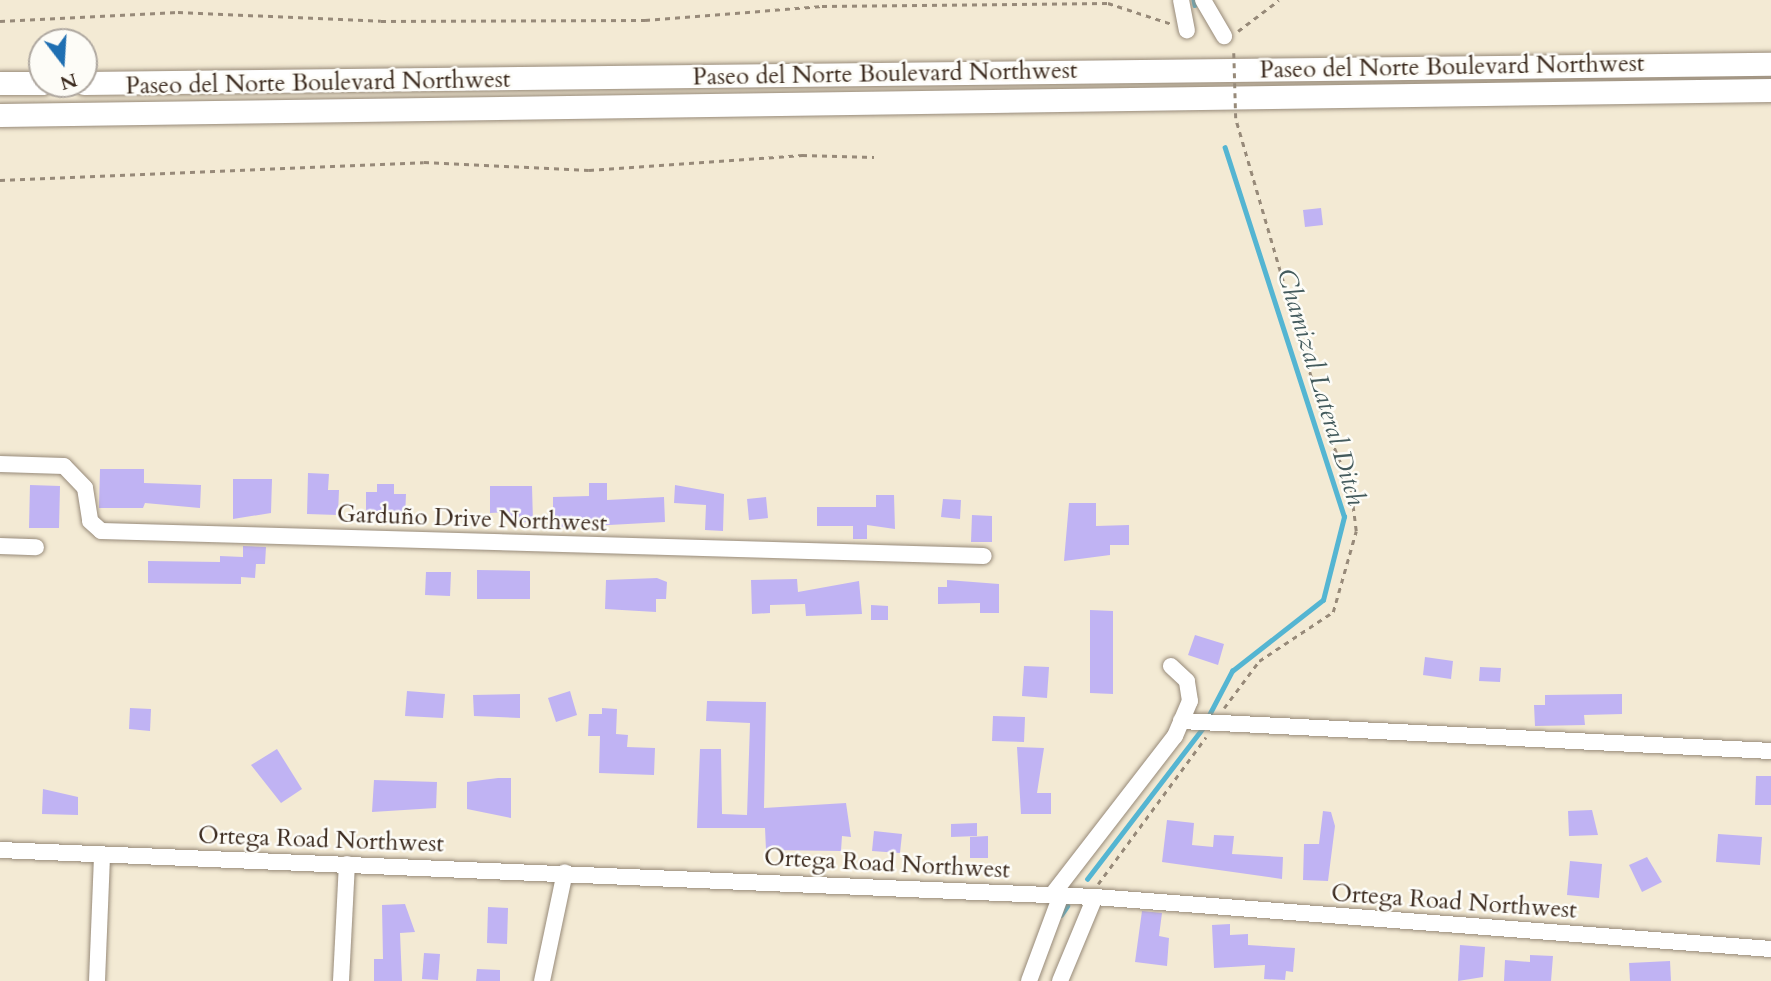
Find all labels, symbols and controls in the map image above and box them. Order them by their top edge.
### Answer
north arrow [28,28,98,98]
street label: Paseo del Norte Boulevard Northwest [1259,49,1645,85]
street label: Paseo del Norte Boulevard Northwest [692,56,1078,92]
street label: Paseo del Norte Boulevard Northwest [125,65,511,101]
text: N [57,66,80,96]
water label: Chamizal Lateral Ditch [1270,265,1372,509]
street label: Garduño Drive Northwest [336,500,608,538]
street label: Ortega Road Northwest [198,821,444,859]
street label: Ortega Road Northwest [763,843,1011,885]
street label: Ortega Road Northwest [1330,879,1578,925]

